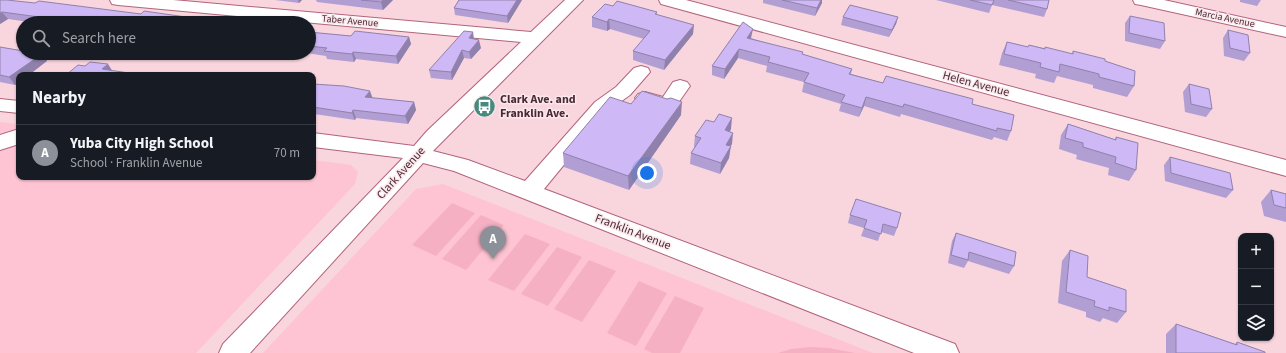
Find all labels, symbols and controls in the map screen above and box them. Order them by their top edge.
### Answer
street label: Marcia Avenue [1194,5,1256,31]
street label: Taber Avenue [321,12,379,30]
search box [16,16,316,60]
icon: search [30,27,52,49]
text: Search here [62,28,136,49]
street label: Helen Avenue [941,67,1011,101]
text: Nearby [32,86,86,110]
place label: Clark Ave. and Franklin Ave. [500,91,576,122]
bus stop icon: Clark Ave. and Franklin Ave. [472,93,498,119]
text: Yuba City High School [70,133,213,154]
street label: Clark Avenue [373,143,429,203]
text: A [41,144,49,162]
text: 70 m [274,144,300,162]
text: School · Franklin Avenue [70,154,203,172]
your location [637,163,657,183]
street label: Franklin Avenue [593,210,673,254]
pin: A [480,226,506,259]
map controls [1238,233,1274,341]
button: + [1238,233,1274,269]
button: − [1238,269,1274,305]
button: layers [1238,305,1274,341]

